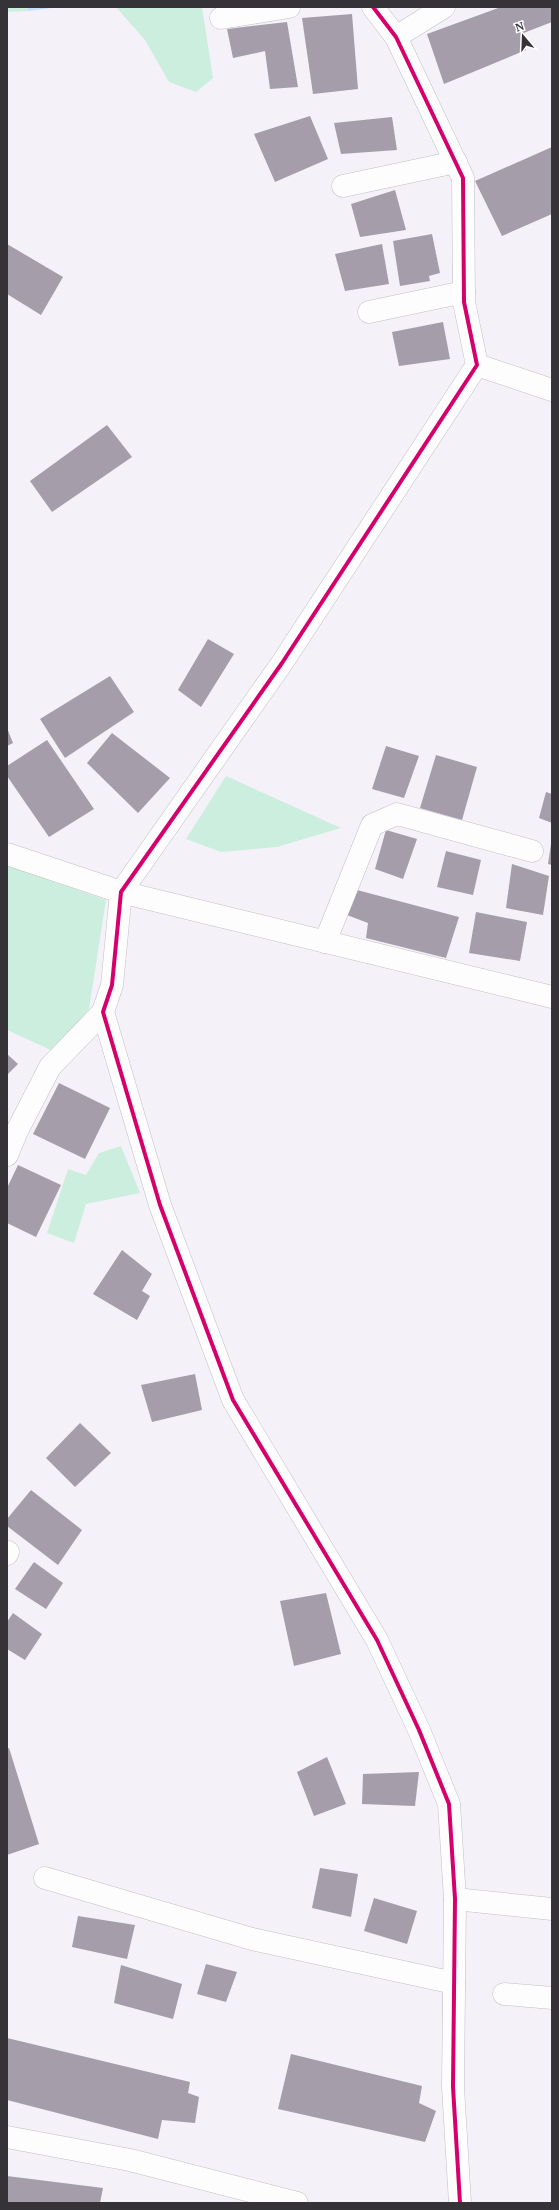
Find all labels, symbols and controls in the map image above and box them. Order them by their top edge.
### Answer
north arrow [503,16,543,56]
text: N [514,18,527,35]

